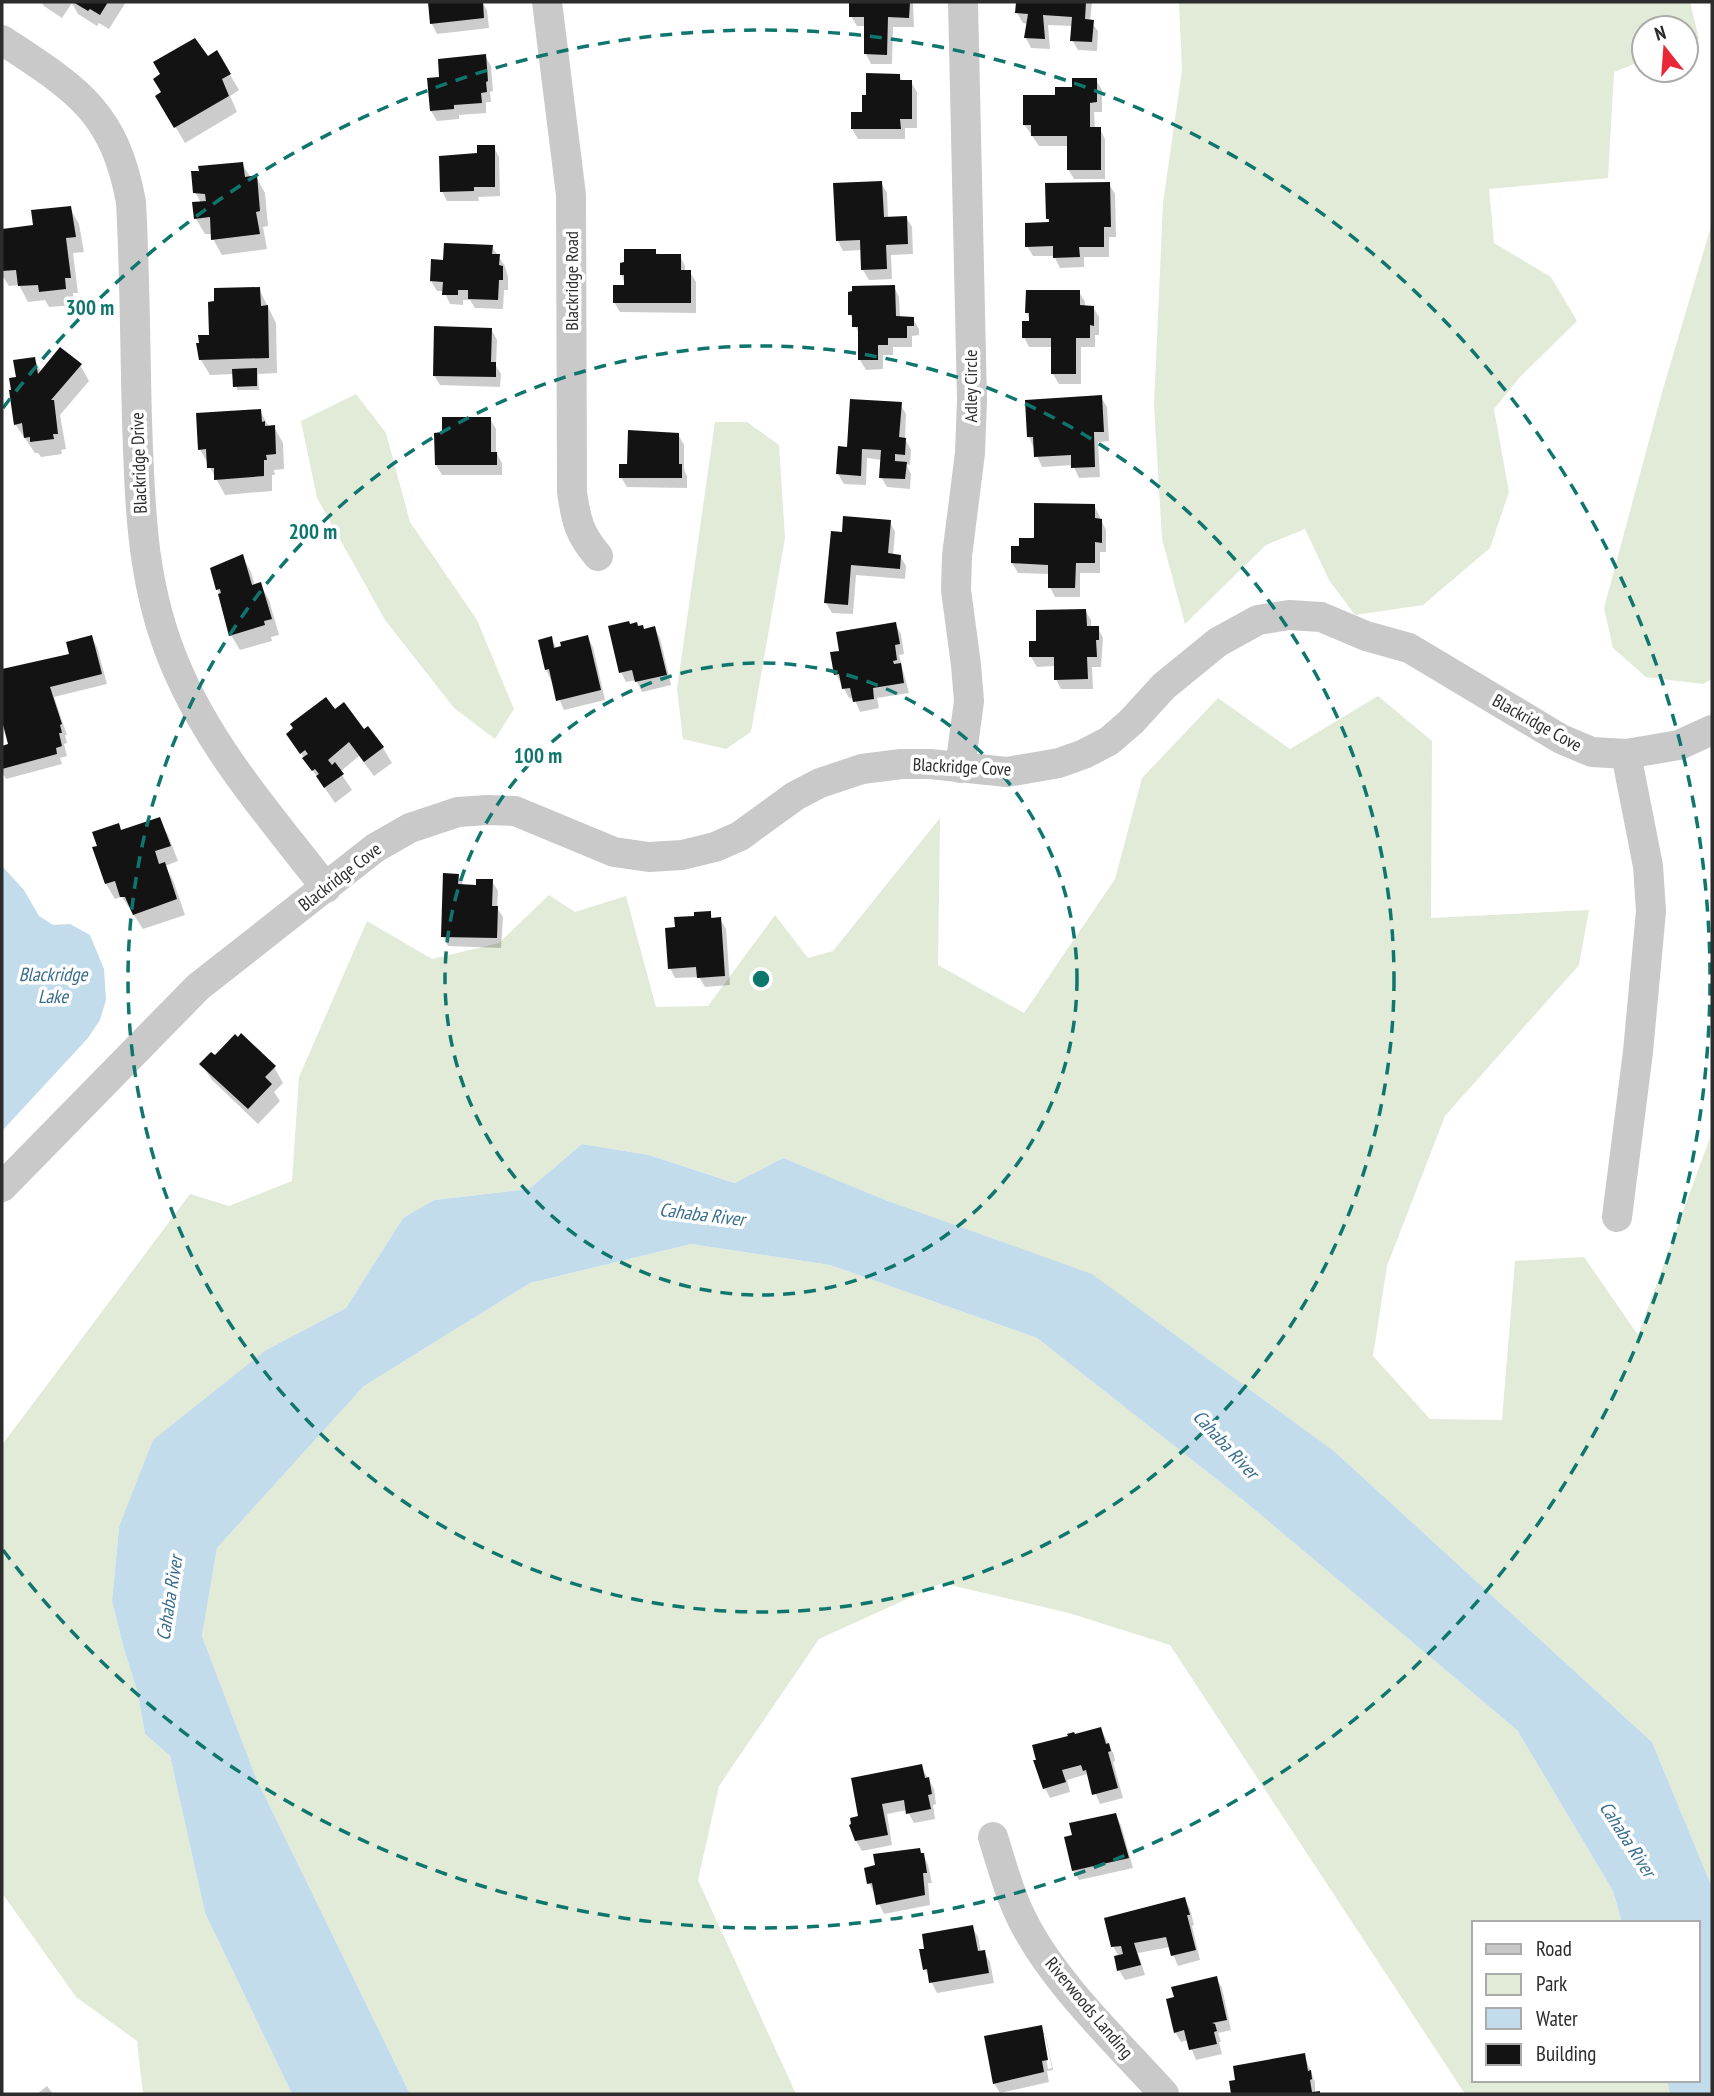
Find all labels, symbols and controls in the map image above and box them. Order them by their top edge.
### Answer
north arrow [1630,14,1700,84]
text: N [1652,20,1668,46]
street label: Blackridge Road [560,231,583,331]
text: 300 m [66,294,114,321]
street label: Adley Circle [959,350,982,422]
street label: Blackridge Drive [125,412,152,514]
text: 200 m [289,518,337,545]
street label: Blackridge Cove [1489,689,1586,757]
text: 100 m [514,742,562,769]
street label: Blackridge Cove [912,752,1012,781]
street label: Blackridge Cove [294,837,386,916]
water label: Blackridge Lake [19,962,89,1008]
centre of rings [749,967,773,991]
water label: Cahaba River [658,1197,749,1231]
water label: Cahaba River [1188,1405,1266,1486]
water label: Cahaba River [150,1551,188,1642]
water label: Cahaba River [1595,1797,1663,1884]
legend [1472,1921,1700,2082]
text: Road [1536,1935,1572,1962]
street label: Riverwoods Landing [1040,1952,1138,2063]
text: Park [1536,1970,1567,1997]
text: Water [1536,2005,1578,2032]
text: Building [1536,2040,1596,2067]

